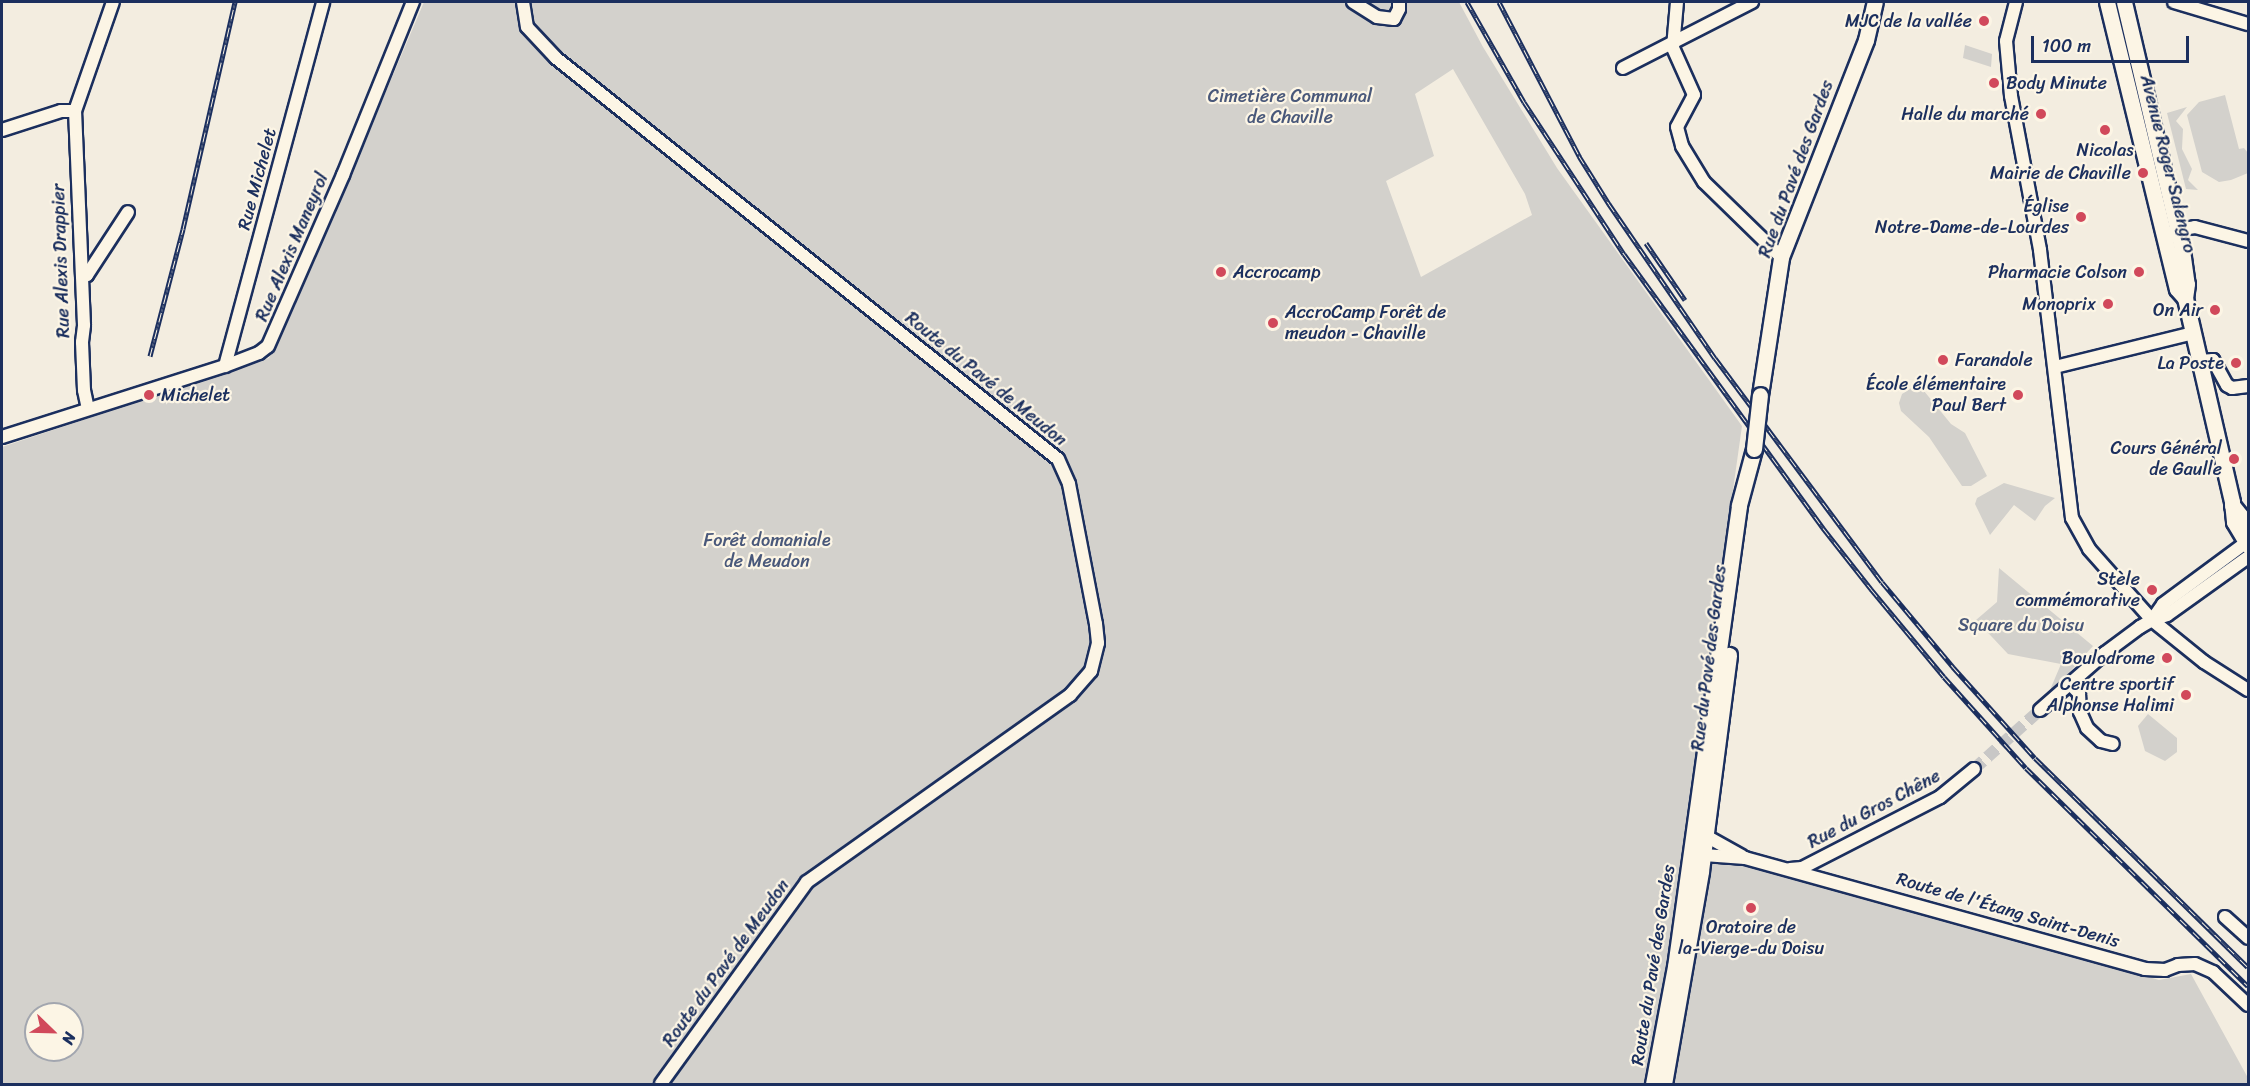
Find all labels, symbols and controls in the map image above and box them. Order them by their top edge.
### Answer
place label: MJC de la vallée [1845,10,1972,32]
marker: MJC de la vallée [1977,14,1991,28]
scale bar [2034,24,2192,62]
text: 100 m [2042,30,2091,62]
place label: Body Minute [2006,72,2106,94]
street label: Avenue Roger Salengro [2135,73,2201,255]
marker: Body Minute [1987,76,2001,90]
street label: Rue du Pavé des Gardes [1754,78,1838,260]
park label: Cimetière Communal de Chaville [1208,86,1372,128]
place label: Halle du marché [1901,103,2029,125]
marker: Halle du marché [2034,107,2048,121]
marker: Nicolas [2098,123,2112,137]
street label: Rue Michelet [233,126,281,232]
place label: Nicolas [2076,139,2134,161]
place label: Mairie de Chaville [1991,162,2131,184]
marker: Mairie de Chaville [2136,166,2150,180]
street label: Rue Alexis Maneyrol [251,169,333,325]
street label: Rue Alexis Drappier [48,184,74,338]
place label: Église Notre-Dame-de-Lourdes [1875,196,2069,238]
marker: Église Notre-Dame-de-Lourdes [2074,210,2088,224]
place label: Accrocamp [1233,261,1321,283]
place label: Pharmacie Colson [1987,261,2127,283]
marker: Accrocamp [1214,265,1228,279]
marker: Pharmacie Colson [2132,265,2146,279]
place label: Monoprix [2022,293,2096,315]
marker: Monoprix [2101,297,2115,311]
place label: On Air [2153,299,2203,321]
place label: AccroCamp Forêt de meudon - Chaville [1285,302,1446,344]
marker: On Air [2208,303,2222,317]
street label: Route du Pavé de Meudon [901,307,1071,451]
marker: AccroCamp Forêt de meudon - Chaville [1266,316,1280,330]
place label: Farandole [1955,349,2033,371]
place label: La Poste [2157,352,2224,374]
marker: Farandole [1936,353,1950,367]
marker: La Poste [2229,356,2243,370]
place label: École élémentaire Paul Bert [1864,374,2006,416]
place label: Michelet [161,384,230,406]
marker: Michelet [142,388,156,402]
marker: École élémentaire Paul Bert [2011,388,2025,402]
place label: Cours Général de Gaulle [2111,438,2222,480]
marker: Cours Général de Gaulle [2227,452,2241,466]
park label: Forêt domaniale de Meudon [703,530,831,572]
street label: Rue du Pavé des Gardes [1687,564,1731,752]
place label: Stèle commémorative [2016,569,2140,612]
marker: Stèle commémorative [2145,583,2159,597]
park label: Square du Doisu [1958,614,2084,636]
place label: Boulodrome [2062,647,2155,669]
marker: Boulodrome [2160,651,2174,665]
place label: Centre sportif Alphonse Halimi [2046,674,2174,716]
marker: Centre sportif Alphonse Halimi [2179,688,2193,702]
street label: Rue du Gros Chêne [1804,765,1944,853]
street label: Route du Pavé des Gardes [1626,863,1680,1067]
street label: Route de l'Étang Saint-Denis [1894,868,2122,952]
street label: Route du Pavé de Meudon [658,875,794,1051]
marker: Oratoire de la-Vierge-du Doisu [1744,901,1758,915]
place label: Oratoire de la-Vierge-du Doisu [1678,917,1824,960]
north arrow [24,1002,84,1062]
text: N [54,1028,85,1049]

